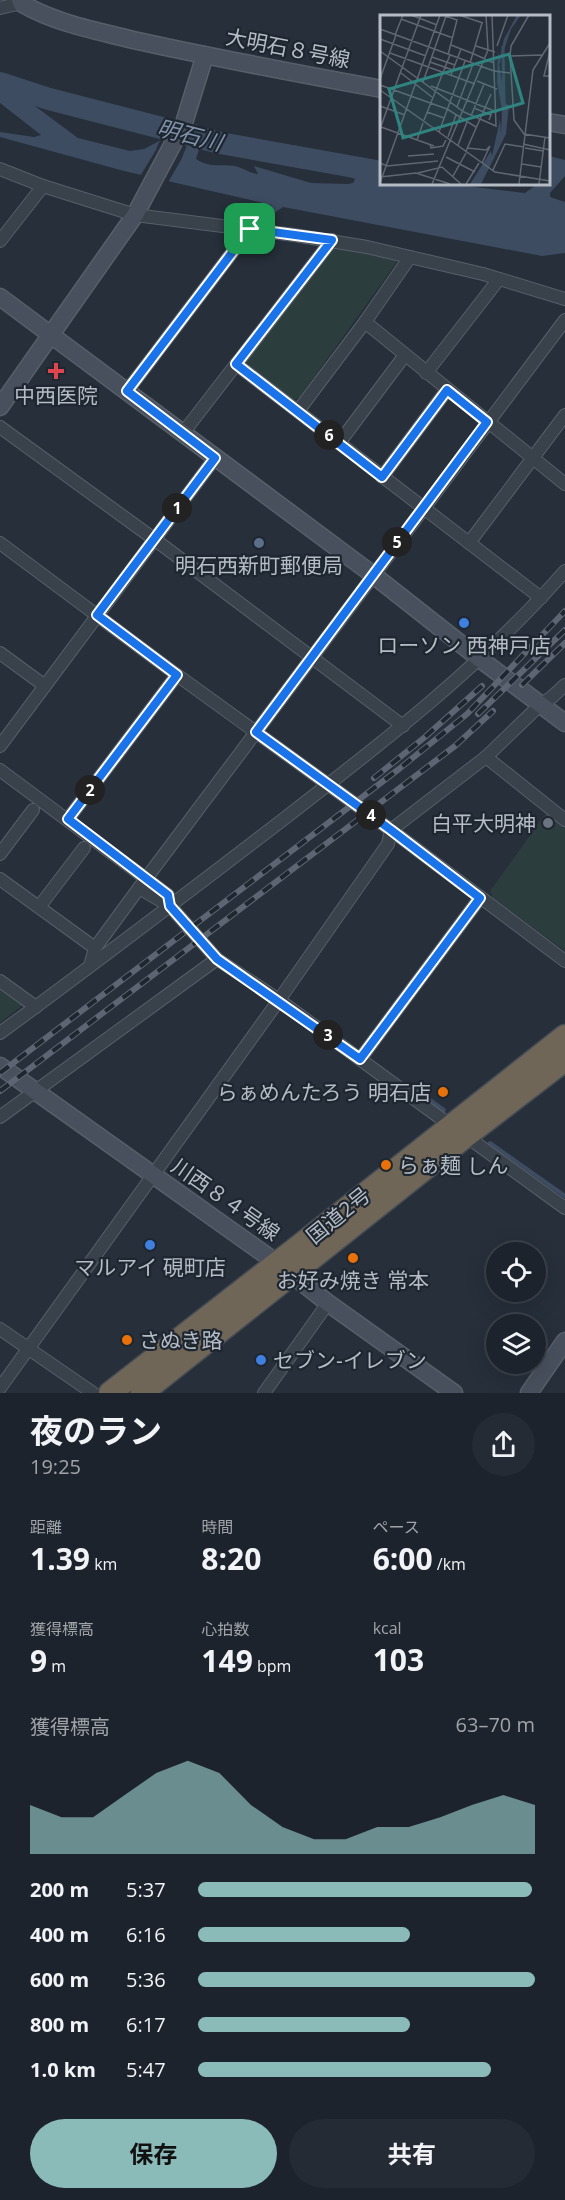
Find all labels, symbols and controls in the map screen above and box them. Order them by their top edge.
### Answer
inset map [380,15,550,184]
street label: 大明石８号線 [223,22,353,74]
water label: 明石川 [154,111,228,157]
pin [224,203,275,254]
icon: arrive [233,212,266,245]
marker: 中西医院 [47,362,65,380]
place label: 中西医院 [14,381,98,409]
pin: 6 [314,420,344,450]
text: 6 [324,424,334,446]
pin: 1 [162,493,192,523]
text: 1 [172,497,182,519]
pin: 5 [382,527,412,557]
text: 5 [392,531,402,553]
marker: 明石西新町郵便局 [252,536,266,550]
place label: 明石西新町郵便局 [175,551,343,579]
marker: ローソン 西神戸店 [457,616,471,630]
place label: ローソン 西神戸店 [377,631,551,659]
pin: 2 [75,775,105,805]
text: 2 [85,779,95,801]
pin: 4 [356,800,386,830]
text: 4 [366,804,376,826]
place label: 白平大明神 [431,809,536,837]
marker: 白平大明神 [541,816,555,830]
pin: 3 [313,1020,343,1050]
text: 3 [323,1024,333,1046]
place label: らぁめんたろう 明石店 [217,1078,431,1106]
marker: らぁめんたろう 明石店 [436,1085,450,1099]
street label: 川西８４号線 [166,1151,286,1247]
place label: らぁ麺 しん [398,1151,508,1179]
marker: らぁ麺 しん [379,1158,393,1172]
street label: 国道2号 [300,1181,376,1249]
marker: マルアイ 硯町店 [143,1238,157,1252]
map controls [486,1242,546,1374]
button: locate [486,1242,546,1302]
marker: お好み焼き 常本 [346,1251,360,1265]
place label: マルアイ 硯町店 [74,1253,226,1281]
place label: お好み焼き 常本 [277,1266,429,1294]
button: layers [486,1314,546,1374]
place label: さぬき路 [139,1326,223,1354]
marker: さぬき路 [120,1333,134,1347]
place label: セブン-イレブン [273,1346,427,1374]
marker: セブン-イレブン [254,1353,268,1367]
text: 夜のラン [30,1408,162,1453]
button: share [472,1413,535,1476]
text: 19:25 [30,1453,81,1480]
text: 距離 [30,1516,62,1538]
text: 時間 [201,1516,233,1538]
text: ペース [373,1516,420,1538]
text: 1.39 [30,1538,90,1579]
text: 8:20 [201,1538,261,1579]
text: 6:00 [373,1538,433,1579]
text: km [90,1553,117,1575]
text: /km [433,1553,466,1575]
text: kcal [373,1617,402,1639]
text: 獲得標高 [30,1618,94,1640]
text: 心拍数 [201,1618,249,1640]
text: 103 [373,1639,424,1680]
text: 9 [30,1640,47,1681]
text: 149 [201,1640,253,1681]
text: m [47,1655,66,1677]
text: bpm [253,1655,291,1677]
text: 63–70 m [456,1711,535,1738]
text: 獲得標高 [30,1713,110,1740]
text: 200 m [30,1876,89,1903]
text: 5:37 [126,1876,166,1903]
text: 400 m [30,1921,89,1948]
text: 6:16 [126,1921,166,1948]
text: 600 m [30,1966,89,1993]
text: 5:36 [126,1966,166,1993]
text: 800 m [30,2011,89,2038]
text: 6:17 [126,2011,166,2038]
text: 1.0 km [30,2056,96,2083]
text: 5:47 [126,2056,166,2083]
button: 保存 [30,2119,277,2188]
button: 共有 [289,2119,535,2188]

